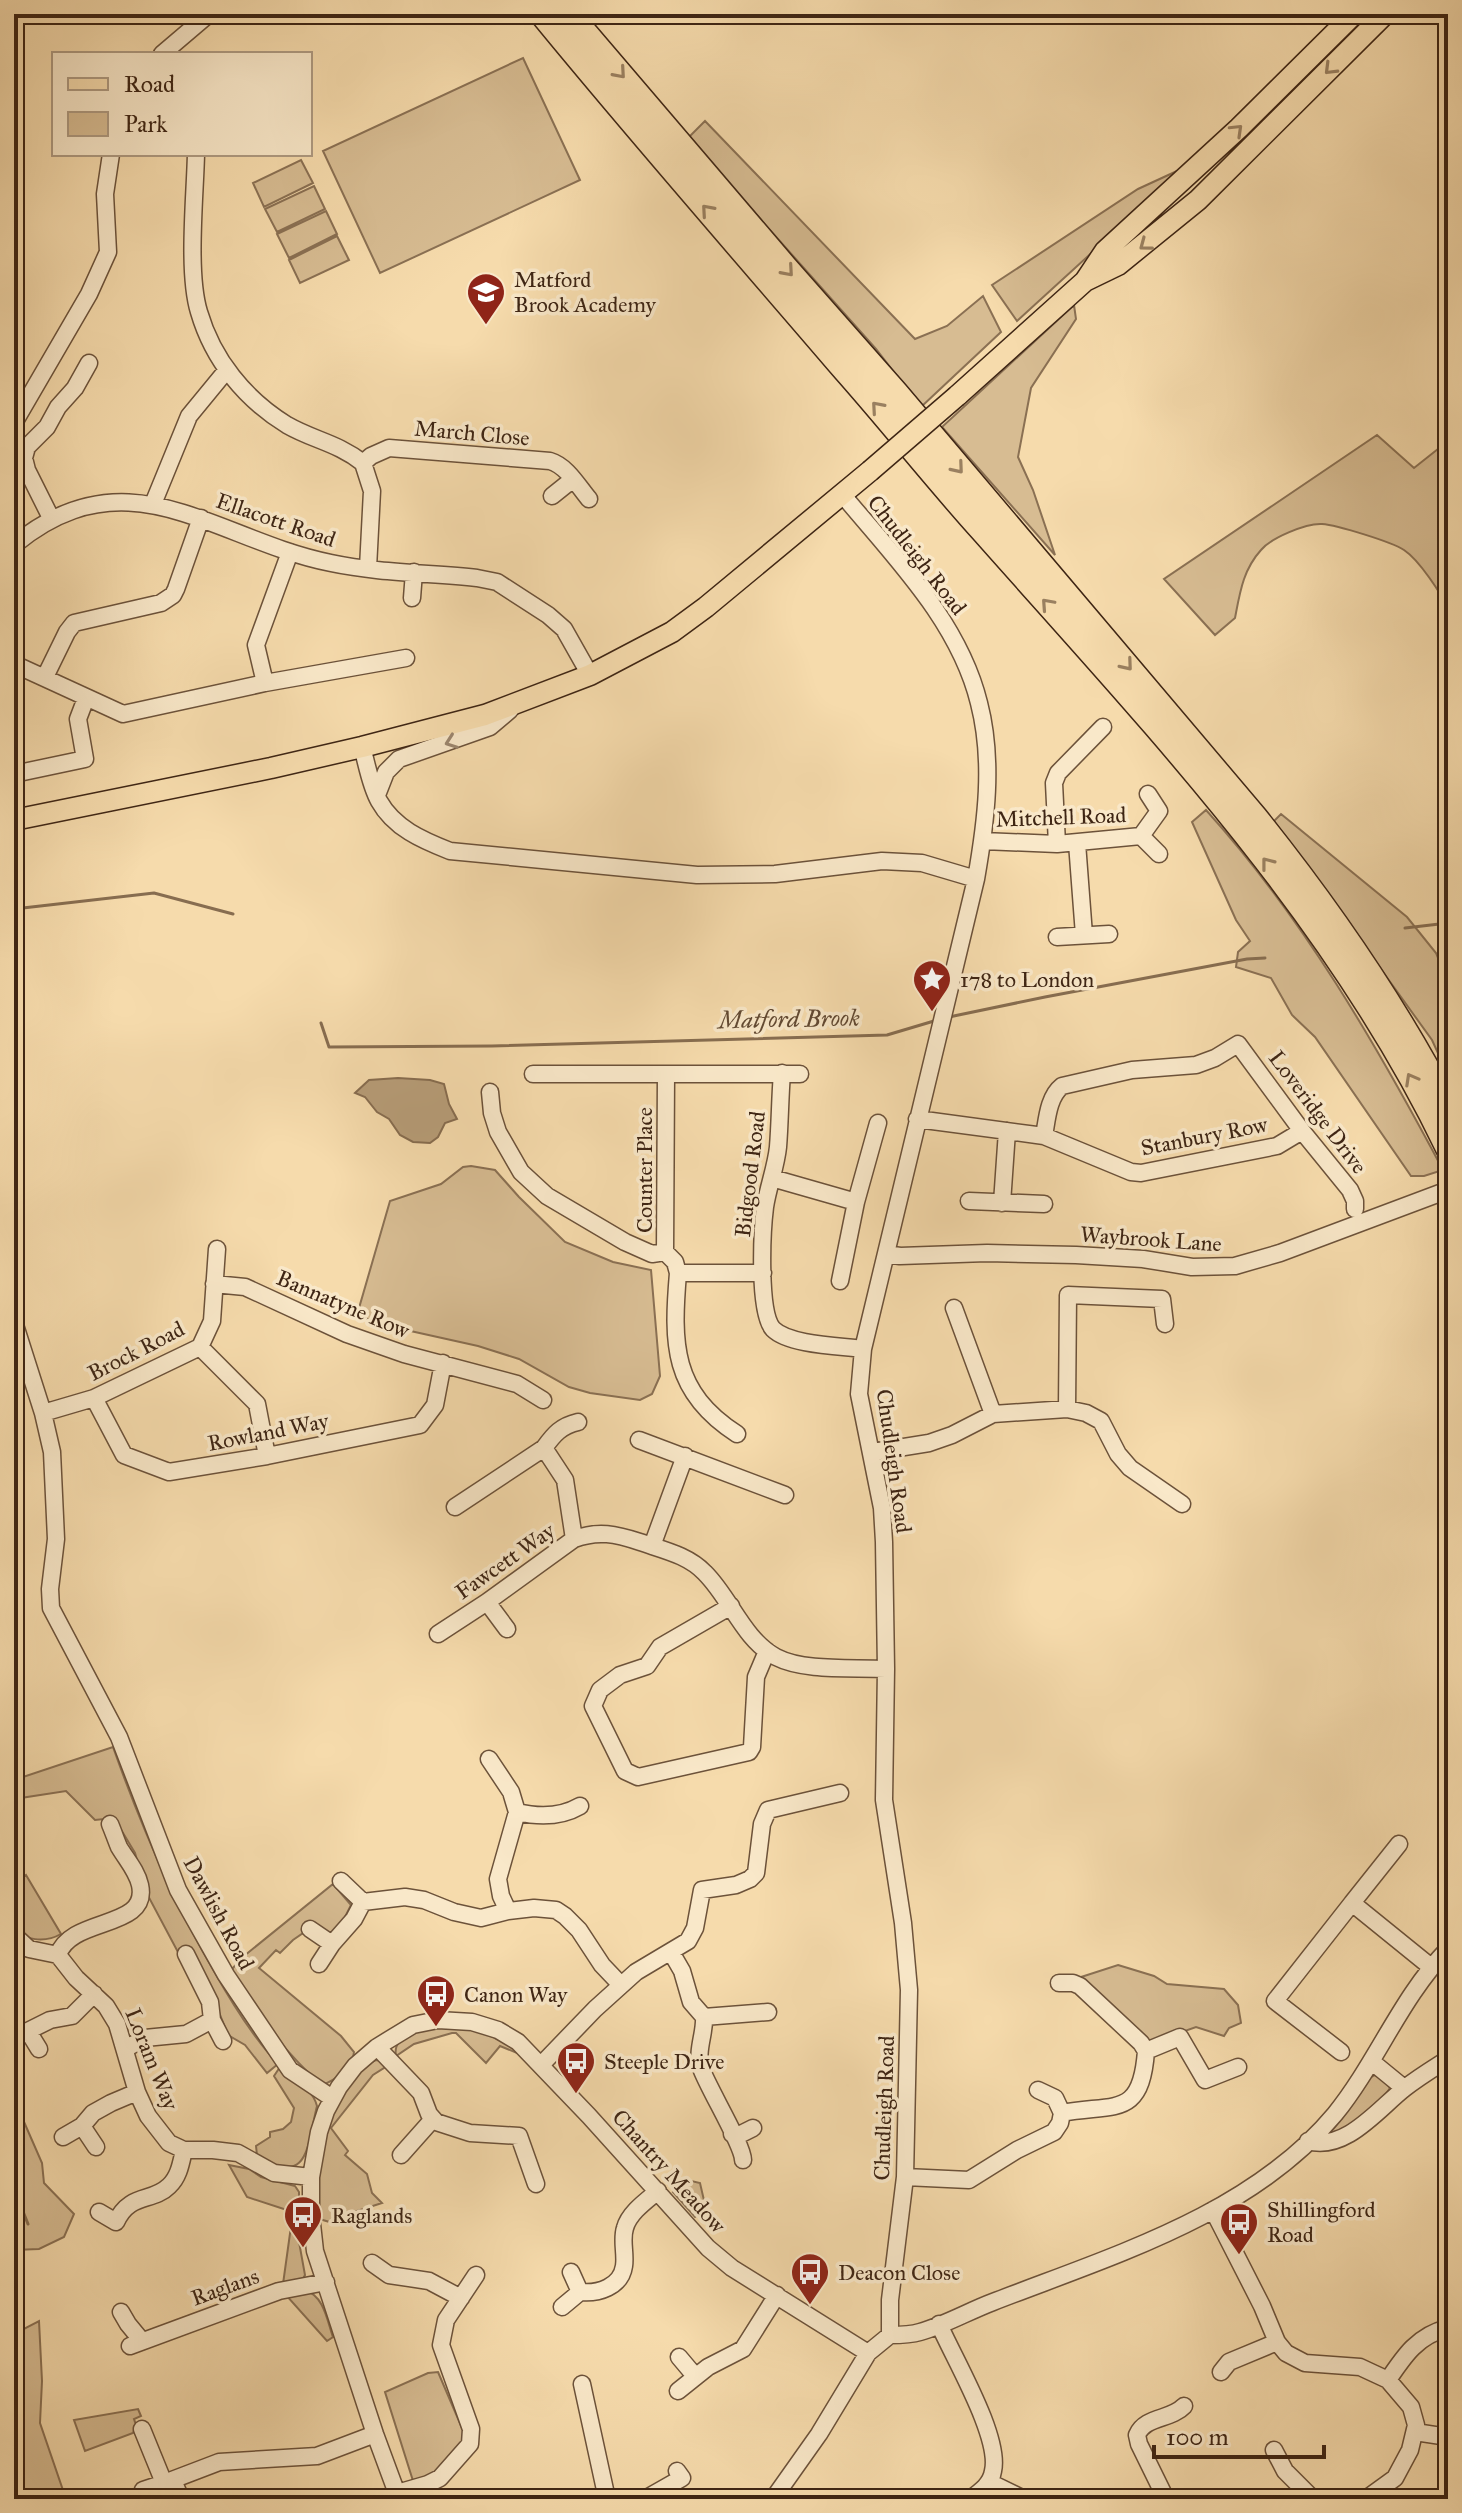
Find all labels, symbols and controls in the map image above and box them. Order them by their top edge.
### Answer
legend [52,52,312,156]
one-way arrow [1325,60,1339,74]
one-way arrow [610,64,624,79]
text: Road [124,69,175,99]
text: Park [124,109,168,139]
one-way arrow [1228,124,1242,139]
one-way arrow [702,204,717,219]
one-way arrow [1139,235,1154,249]
one-way arrow [779,262,793,276]
place label: Matford Brook Academy [514,266,656,318]
school or university icon: Matford Brook Academy [465,271,507,326]
one-way arrow [872,401,887,416]
street label: March Close [413,415,531,451]
one-way arrow [948,458,963,473]
street label: Ellacott Road [213,487,339,553]
street label: Chudleigh Road [862,490,972,620]
one-way arrow [1042,598,1056,613]
one-way arrow [1117,656,1132,671]
one-way arrow [444,732,458,749]
street label: Mitchell Road [995,801,1127,833]
one-way arrow [1262,858,1277,872]
place icon: 178 to London [911,958,953,1013]
place label: 178 to London [960,966,1094,993]
water label: Matford Brook [716,1003,860,1035]
street label: Loveridge Drive [1263,1045,1373,1179]
one-way arrow [1405,1073,1421,1088]
street label: Counter Place [631,1107,658,1233]
street label: Bidgood Road [729,1109,771,1239]
street label: Stanbury Row [1139,1110,1270,1161]
street label: Waybrook Lane [1079,1221,1223,1257]
street label: Bannatyne Row [273,1264,414,1344]
street label: Brock Road [83,1315,189,1387]
street label: Chudleigh Road [871,1387,917,1535]
street label: Rowland Way [205,1407,332,1457]
street label: Fawcett Way [450,1517,560,1605]
street label: Dawlish Road [178,1852,260,1974]
bus stop icon: Canon Way [415,1973,457,2028]
place label: Canon Way [464,1981,568,2008]
street label: Loram Way [119,2004,185,2114]
street label: Chudleigh Road [868,2035,900,2181]
bus stop icon: Steeple Drive [555,2040,597,2095]
place label: Steeple Drive [604,2048,724,2075]
street label: Chantry Meadow [606,2104,732,2239]
bus stop icon: Raglands [282,2194,324,2249]
place label: Shillingford Road [1267,2196,1376,2248]
bus stop icon: Shillingford Road [1218,2201,1260,2256]
place label: Raglands [331,2202,412,2229]
bus stop icon: Deacon Close [789,2251,831,2306]
place label: Deacon Close [838,2259,960,2286]
street label: Raglans [187,2262,263,2312]
scale bar [1154,2409,1324,2459]
text: 100 m [1166,2422,1229,2452]

